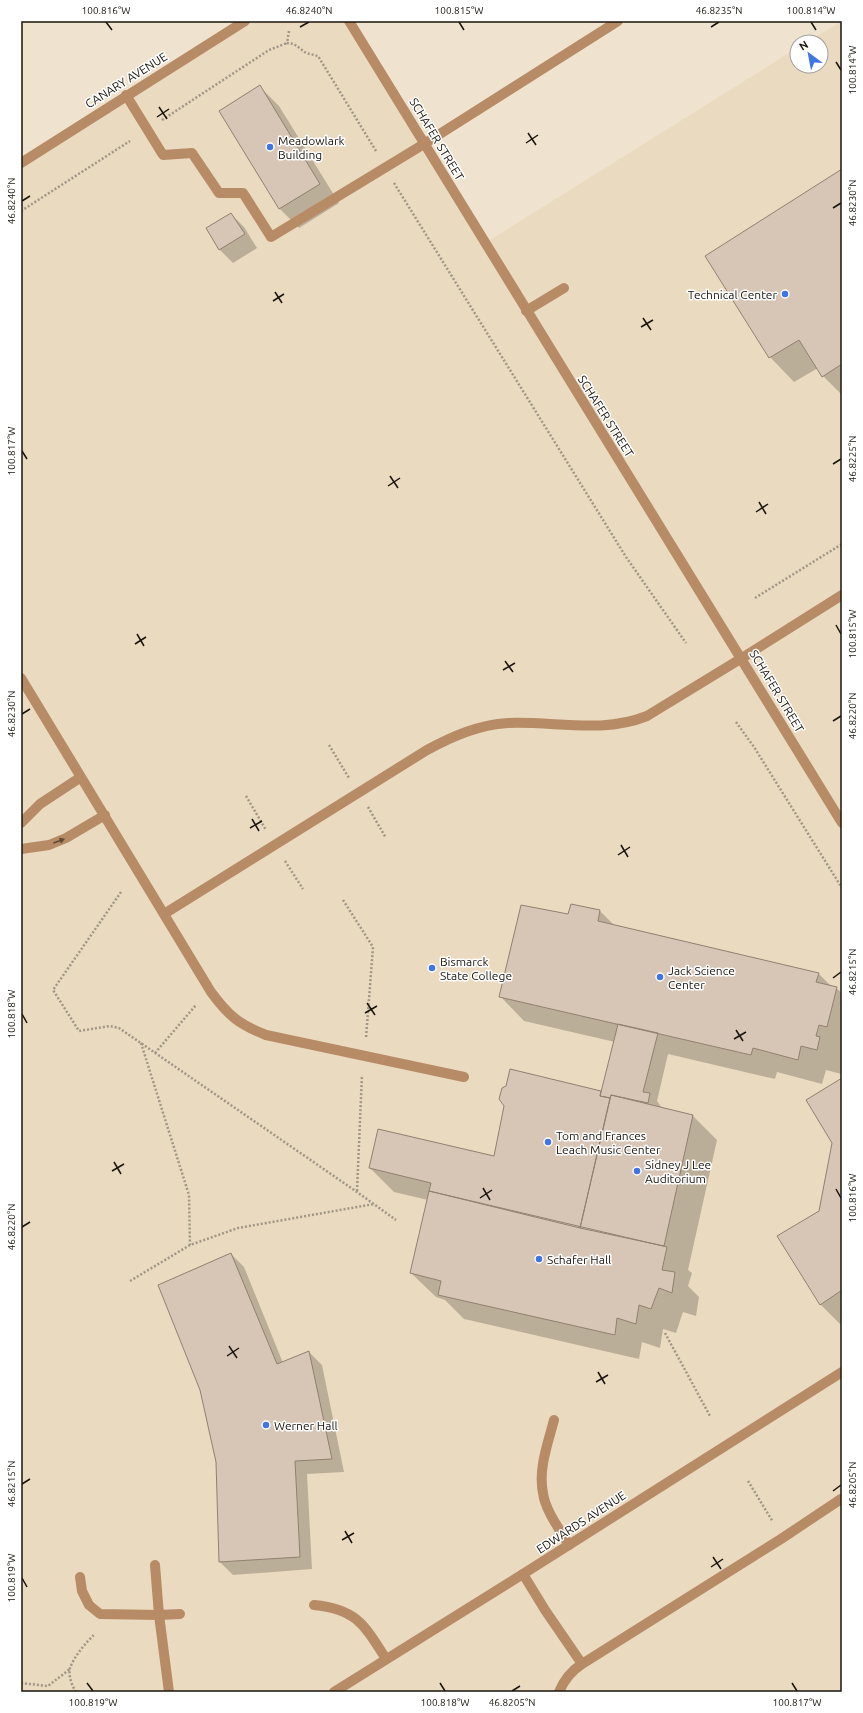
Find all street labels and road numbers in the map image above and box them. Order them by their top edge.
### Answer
street label: CANARY AVENUE [83,49,169,110]
street label: SCHAFER STREET [407,96,467,183]
street label: SCHAFER STREET [576,373,636,459]
street label: SCHAFER STREET [747,648,807,735]
street label: EDWARDS AVENUE [534,1488,628,1556]

